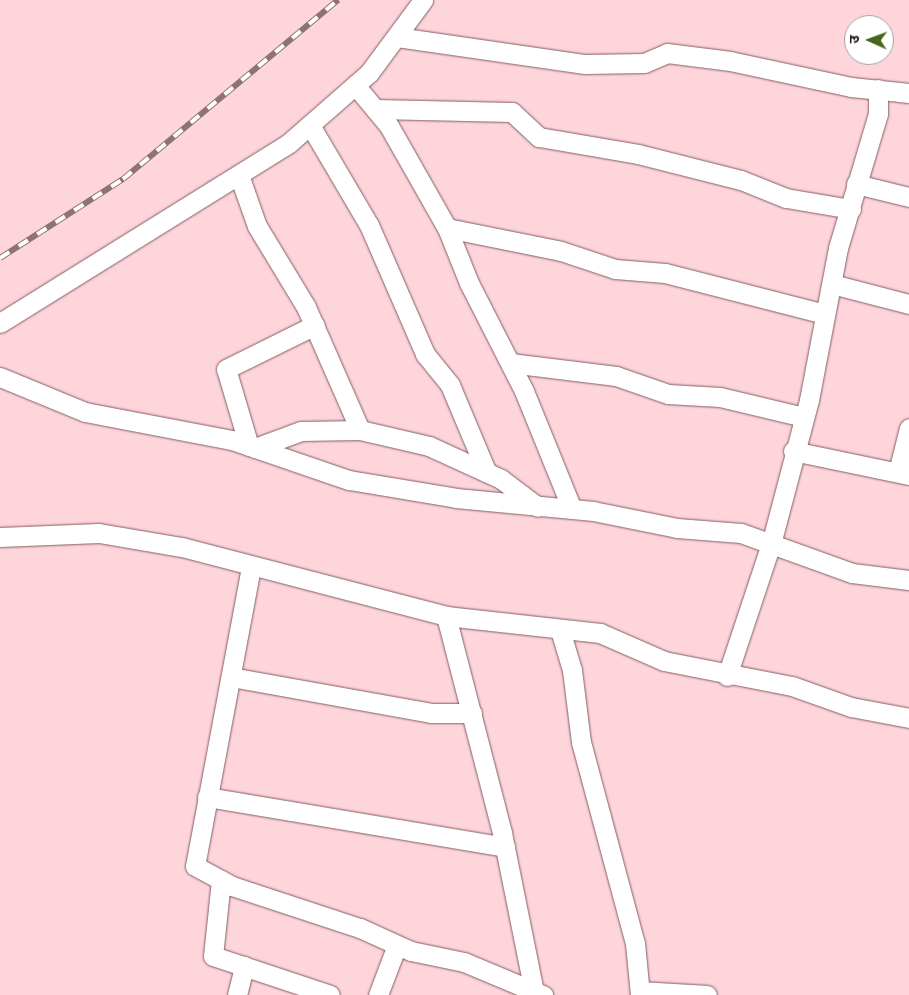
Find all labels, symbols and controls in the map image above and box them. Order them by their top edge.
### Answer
north arrow [844,15,894,65]
text: उ [845,35,864,44]

